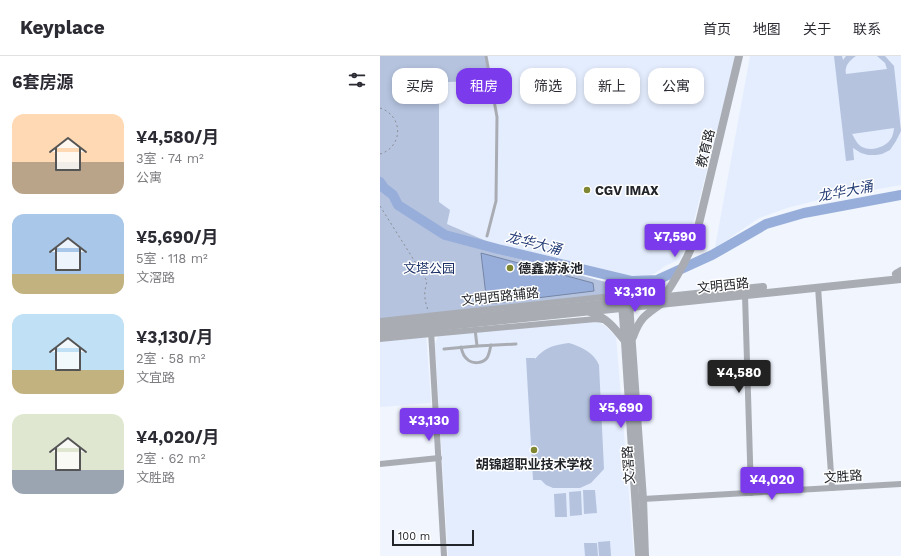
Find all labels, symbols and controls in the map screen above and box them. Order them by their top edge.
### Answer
text: Keyplace [20,16,105,39]
text: 首页 [703,21,731,37]
text: 地图 [753,21,781,37]
text: 关于 [803,21,831,37]
text: 联系 [853,21,881,37]
chip: 买房 [392,68,448,104]
chip: 租房 [456,68,512,104]
chip: 筛选 [520,68,576,104]
chip: 新上 [584,68,640,104]
chip: 公寓 [648,68,704,104]
icon: filters [346,69,368,91]
text: 6套房源 [12,72,73,92]
text: ¥4,580/月 [136,127,219,147]
street label: 教育路 [693,127,717,169]
icon: home [44,130,92,178]
text: 3室 · 74 m² [136,151,204,166]
text: 公寓 [136,170,162,185]
water label: 龙华大涌 [816,177,876,204]
place label: CGV IMAX [595,183,659,198]
marker: CGV IMAX [582,185,592,195]
pin: ¥7,590 [642,224,708,258]
text: ¥5,690/月 [136,227,219,247]
water label: 龙华大涌 [505,228,565,258]
text: ¥7,590 [654,229,696,244]
icon: home [44,230,92,278]
text: 5室 · 118 m² [136,251,208,266]
park label: 文塔公园 [403,261,455,276]
place label: 德鑫游泳池 [518,261,583,276]
marker: 德鑫游泳池 [505,263,515,273]
text: 文滘路 [136,270,175,285]
street label: 文明西路 [696,275,750,296]
pin: ¥3,310 [602,279,668,313]
text: ¥3,310 [614,284,656,299]
street label: 文明西路辅路 [460,285,540,308]
text: ¥3,130/月 [136,327,214,347]
icon: home [44,330,92,378]
text: 2室 · 58 m² [136,351,206,366]
pin: ¥4,580 [706,360,772,394]
text: ¥4,580 [717,365,761,380]
text: 文宜路 [136,370,175,385]
pin: ¥5,690 [588,395,654,429]
text: ¥5,690 [599,400,643,415]
pin: ¥3,130 [396,408,462,442]
text: ¥3,130 [409,413,449,428]
text: ¥4,020/月 [136,427,220,447]
icon: home [44,430,92,478]
marker: 胡锦超职业技术学校 [529,445,539,455]
street label: 文滘路 [620,445,637,485]
text: 2室 · 62 m² [136,451,205,466]
place label: 胡锦超职业技术学校 [475,457,593,472]
pin: ¥4,020 [739,467,805,501]
street label: 文胜路 [823,468,863,485]
text: 文胜路 [136,470,175,485]
text: ¥4,020 [749,472,795,487]
scale bar [392,528,474,547]
text: 100 m [398,530,430,543]

